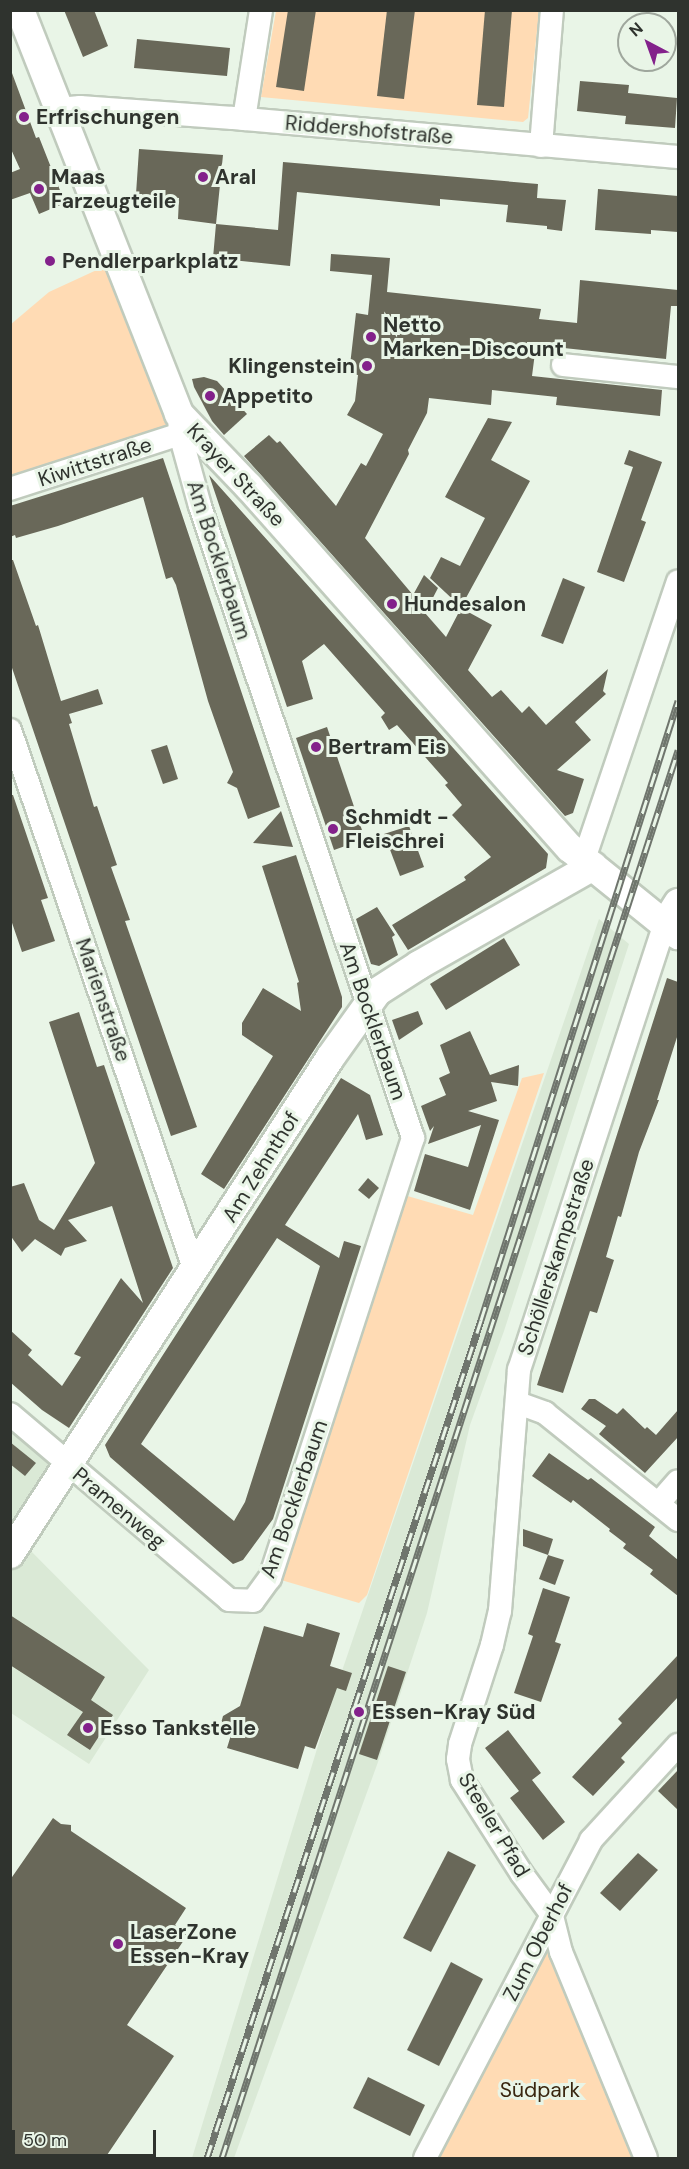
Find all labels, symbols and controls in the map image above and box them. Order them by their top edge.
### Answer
north arrow [617,12,677,72]
text: N [625,18,647,41]
place label: Erfrischungen [36,104,179,130]
marker: Erfrischungen [17,110,31,124]
street label: Riddershofstraße [284,110,454,150]
place label: Maas Farzeugteile [51,164,177,214]
place label: Aral [215,164,256,190]
marker: Aral [196,170,210,184]
marker: Maas Farzeugteile [32,182,46,196]
place label: Pendlerparkplatz [62,248,238,274]
marker: Pendlerparkplatz [43,254,57,268]
place label: Netto Marken-Discount [383,312,564,362]
marker: Netto Marken-Discount [364,330,378,344]
place label: Klingenstein [228,353,355,379]
marker: Klingenstein [360,359,374,373]
place label: Appetito [222,383,313,409]
marker: Appetito [203,389,217,403]
street label: Krayer Straße [182,418,290,532]
street label: Kiwittstraße [35,432,155,492]
street label: Am Bocklerbaum [181,477,257,643]
place label: Hundesalon [404,591,526,617]
marker: Hundesalon [385,597,399,611]
place label: Bertram Eis [328,734,446,760]
marker: Bertram Eis [309,740,323,754]
place label: Schmidt - Fleischrei [345,804,449,854]
marker: Schmidt - Fleischrei [326,822,340,836]
street label: Marienstraße [70,935,136,1065]
street label: Am Bocklerbaum [334,939,412,1103]
street label: Am Zehnthof [217,1107,305,1227]
street label: Schöllerskampstraße [512,1156,600,1358]
street label: Am Bocklerbaum [255,1417,333,1581]
street label: Pramenweg [68,1462,170,1554]
place label: Essen-Kray Süd [372,1699,536,1725]
marker: Essen-Kray Süd [350,1703,368,1721]
place label: Esso Tankstelle [100,1715,256,1741]
marker: Esso Tankstelle [81,1721,95,1735]
street label: Steeler Pfad [453,1768,535,1882]
street label: Zum Oberhof [498,1879,578,2005]
place label: LaserZone Essen-Kray [130,1919,249,1969]
marker: LaserZone Essen-Kray [111,1937,125,1951]
park label: Südpark [500,2077,580,2103]
scale bar [15,2118,159,2156]
text: 50 m [23,2128,67,2152]

